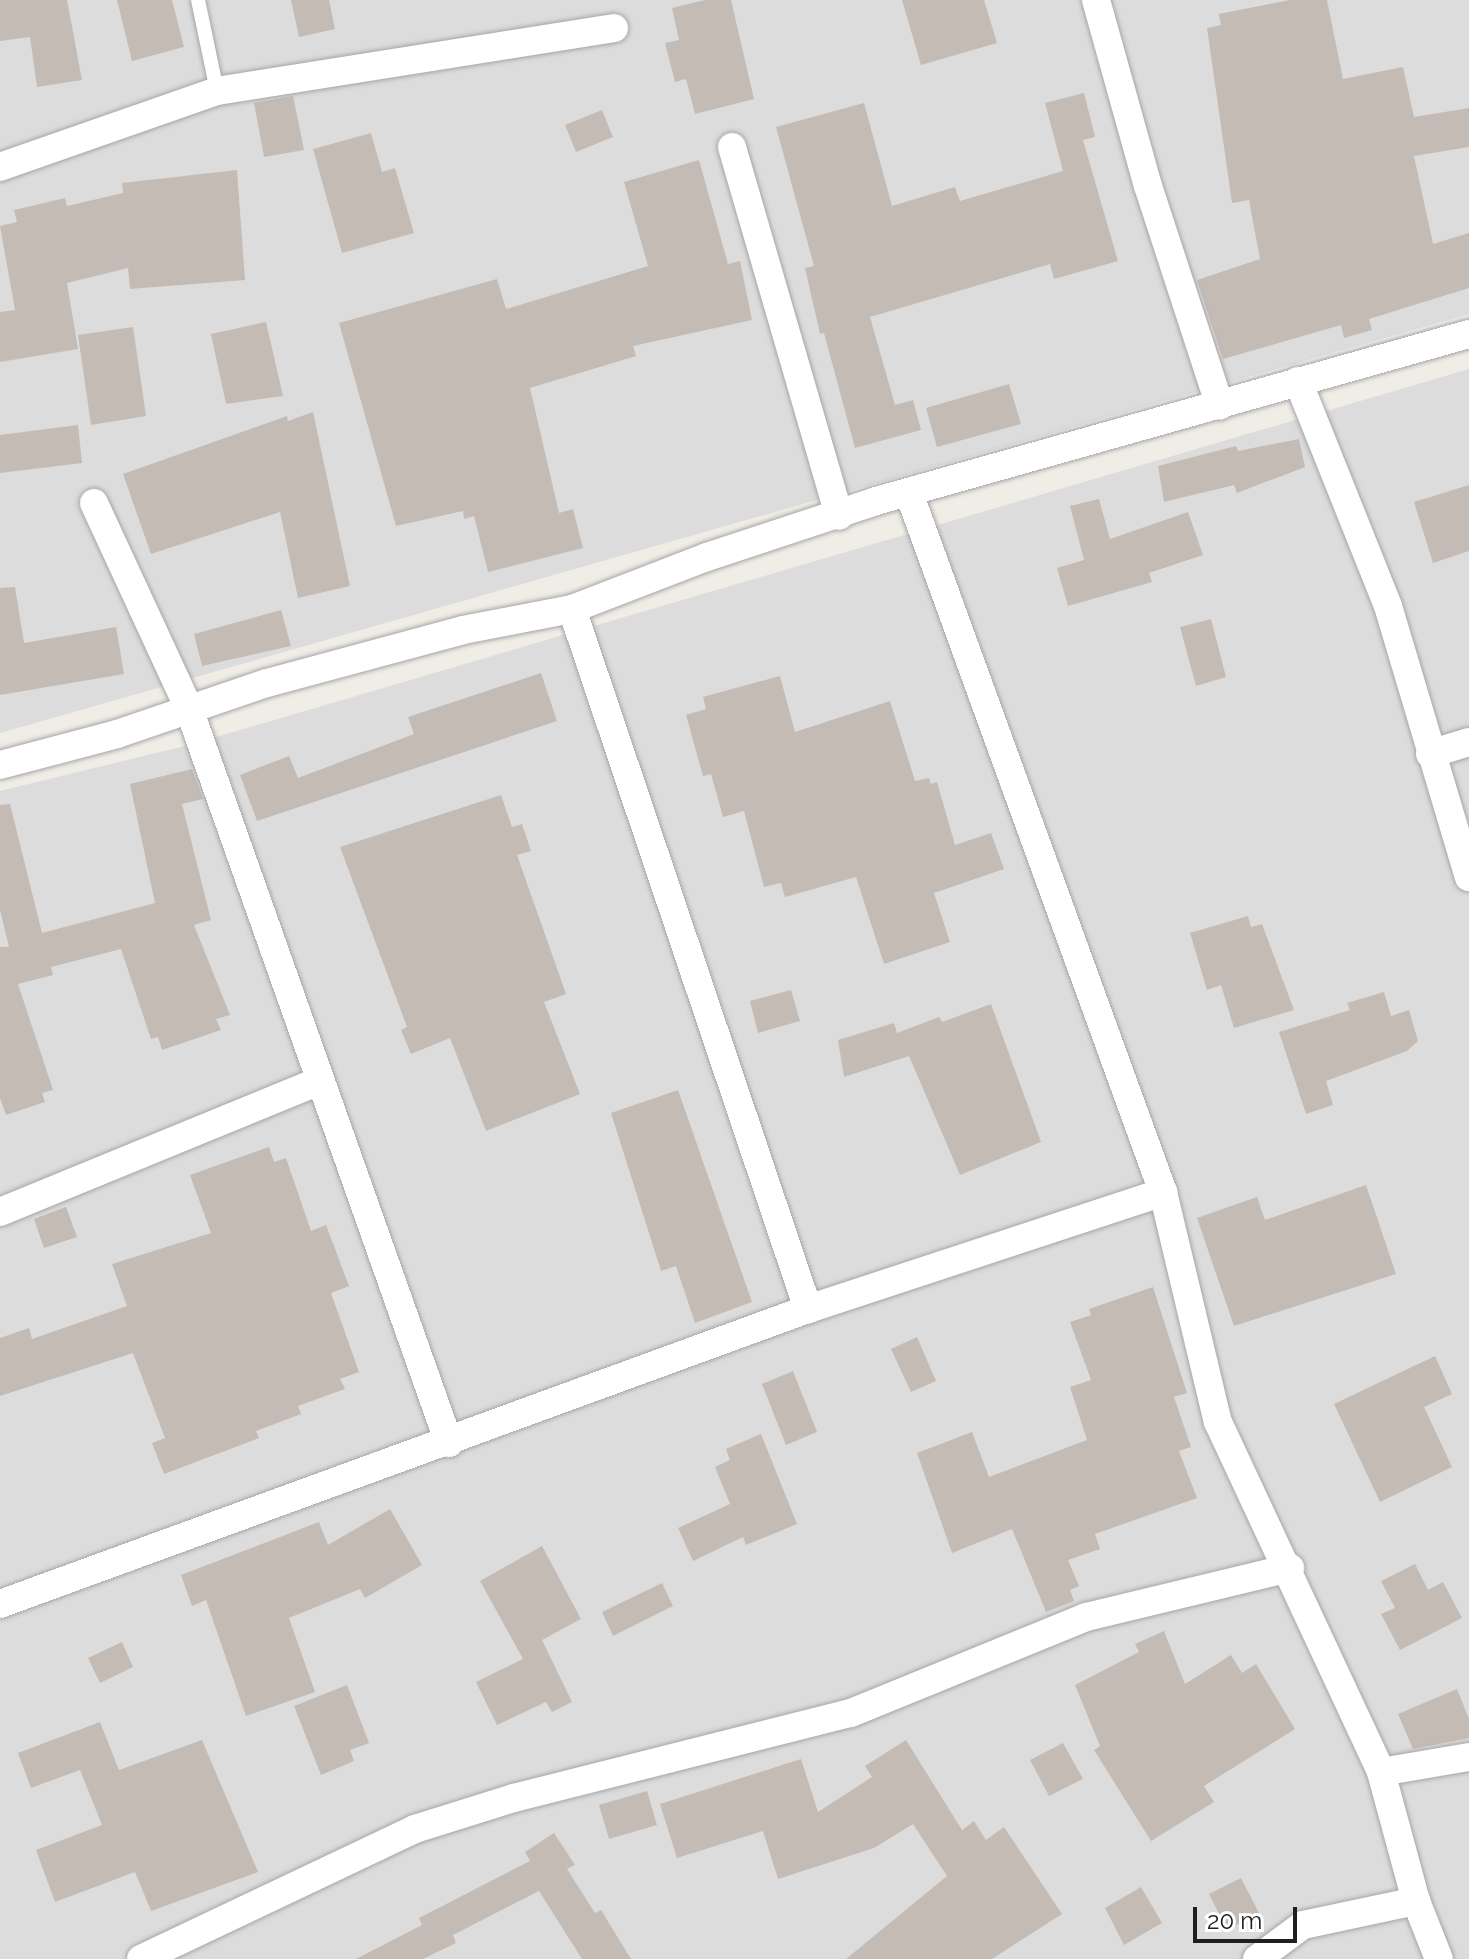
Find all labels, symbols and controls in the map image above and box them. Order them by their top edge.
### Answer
scale bar [1197,1891,1301,1941]
text: 20 m [1207,1906,1262,1935]

